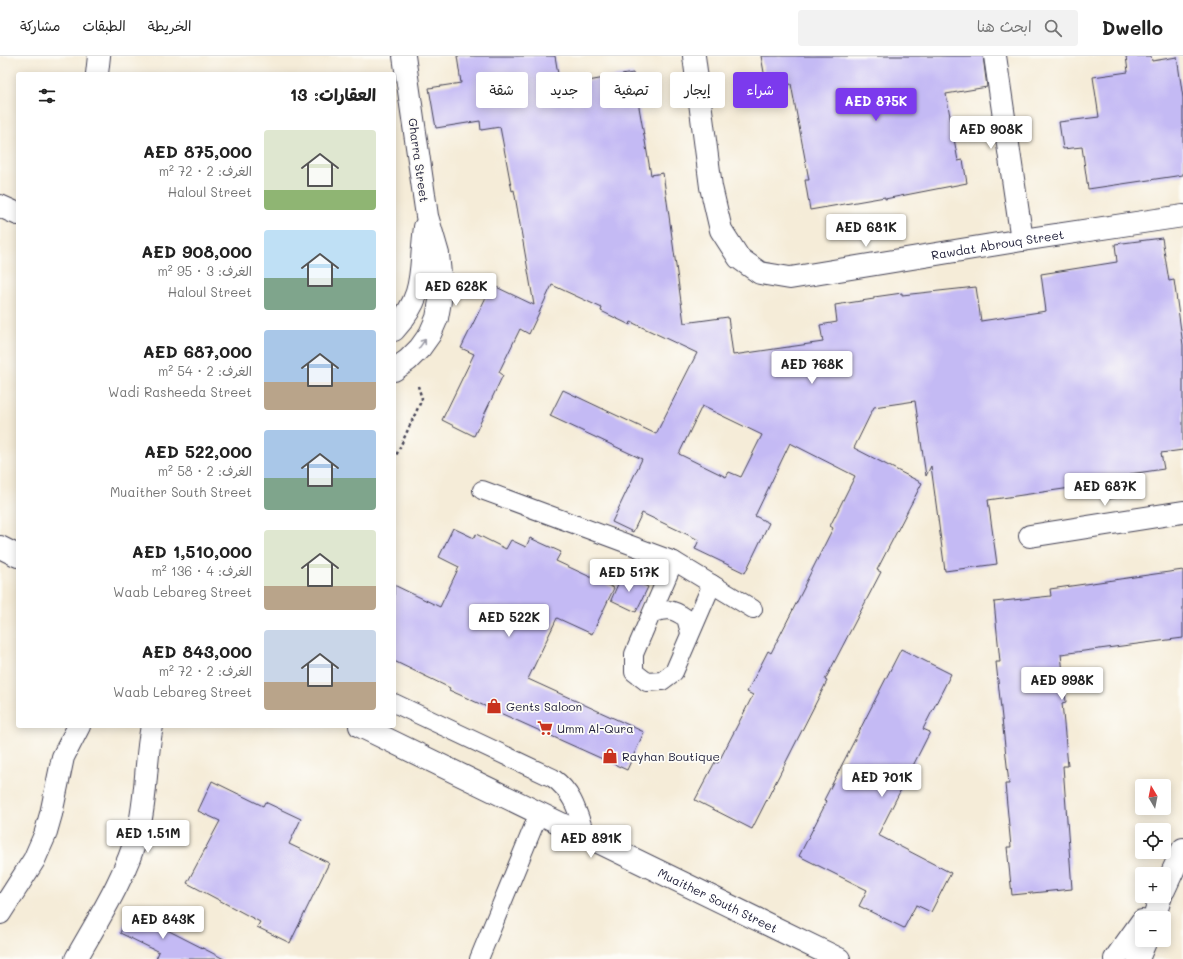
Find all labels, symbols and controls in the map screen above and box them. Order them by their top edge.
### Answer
search box [798,10,1078,46]
text: Dwello [1102,15,1163,40]
text: مشاركة [20,16,60,35]
text: الطبقات [82,16,126,35]
text: الخريطة [148,16,191,35]
text: ابحث هنا [977,16,1032,36]
icon: search [1042,17,1064,39]
chip: شقة [476,72,528,108]
chip: جديد [536,72,592,108]
chip: تصفية [600,72,662,108]
chip: إيجار [670,72,725,108]
chip: شراء [733,72,788,108]
text: العقارات: 13 [290,83,376,105]
icon: filters [36,85,58,107]
pin: AED 875K [835,88,917,122]
text: AED 875K [845,92,907,109]
pin: AED 908K [950,116,1032,150]
street label: Gharra Street [405,117,433,203]
text: AED 908K [959,120,1023,137]
text: AED 875,000 [143,140,252,162]
icon: home [296,146,344,194]
text: الغرف: 2 · 72 m² [159,162,252,179]
text: Haloul Street [168,183,252,200]
pin: AED 681K [825,214,907,248]
text: AED 681K [835,218,897,235]
street label: Rawdat Abrouq Street [930,226,1065,263]
text: AED 908,000 [141,240,252,262]
icon: home [296,246,344,294]
text: الغرف: 3 · 95 m² [157,262,252,279]
pin: AED 628K [415,273,497,307]
text: AED 628K [424,277,488,294]
text: Haloul Street [168,283,252,300]
one-way arrow [418,339,427,350]
text: AED 687,000 [143,340,252,362]
icon: home [296,346,344,394]
pin: AED 768K [771,351,853,385]
text: AED 768K [780,355,844,372]
text: الغرف: 2 · 54 m² [158,362,252,379]
text: Wadi Rasheeda Street [108,383,252,400]
text: AED 522,000 [144,440,252,462]
icon: home [296,446,344,494]
text: الغرف: 2 · 58 m² [158,462,252,479]
pin: AED 687K [1064,473,1146,507]
text: AED 687K [1073,477,1137,494]
text: Muaither South Street [110,483,252,500]
text: AED 1,510,000 [132,540,252,562]
icon: home [296,546,344,594]
pin: AED 517K [588,559,670,593]
text: الغرف: 4 · 136 m² [151,562,252,579]
text: AED 517K [599,563,659,580]
text: Waab Lebareg Street [113,583,252,600]
pin: AED 522K [468,604,550,638]
text: AED 522K [478,608,540,625]
text: AED 843,000 [141,640,252,662]
icon: home [296,646,344,694]
text: الغرف: 2 · 72 m² [159,662,252,679]
pin: AED 998K [1021,667,1103,701]
text: AED 998K [1030,671,1094,688]
text: Waab Lebareg Street [113,683,252,700]
shop icon: Gents Saloon [485,697,503,715]
place label: Gents Saloon [506,698,582,714]
supermarket icon: Umm Al-Qura [536,719,554,737]
place label: Umm Al-Qura [557,720,634,736]
shop icon: Rayhan Boutique [601,747,619,765]
place label: Rayhan Boutique [622,748,720,764]
pin: AED 701K [841,764,923,798]
text: AED 701K [851,768,913,785]
north arrow [1135,779,1171,815]
map controls [1135,779,1171,947]
pin: AED 1.51M [102,820,194,854]
button: locate [1135,823,1171,859]
text: AED 1.51M [115,824,181,841]
pin: AED 891K [550,825,632,859]
text: AED 891K [560,829,622,846]
street label: Muaither South Street [655,864,780,936]
button: + [1135,867,1171,903]
pin: AED 843K [122,906,204,940]
text: AED 843K [131,910,195,927]
button: − [1135,911,1171,947]

